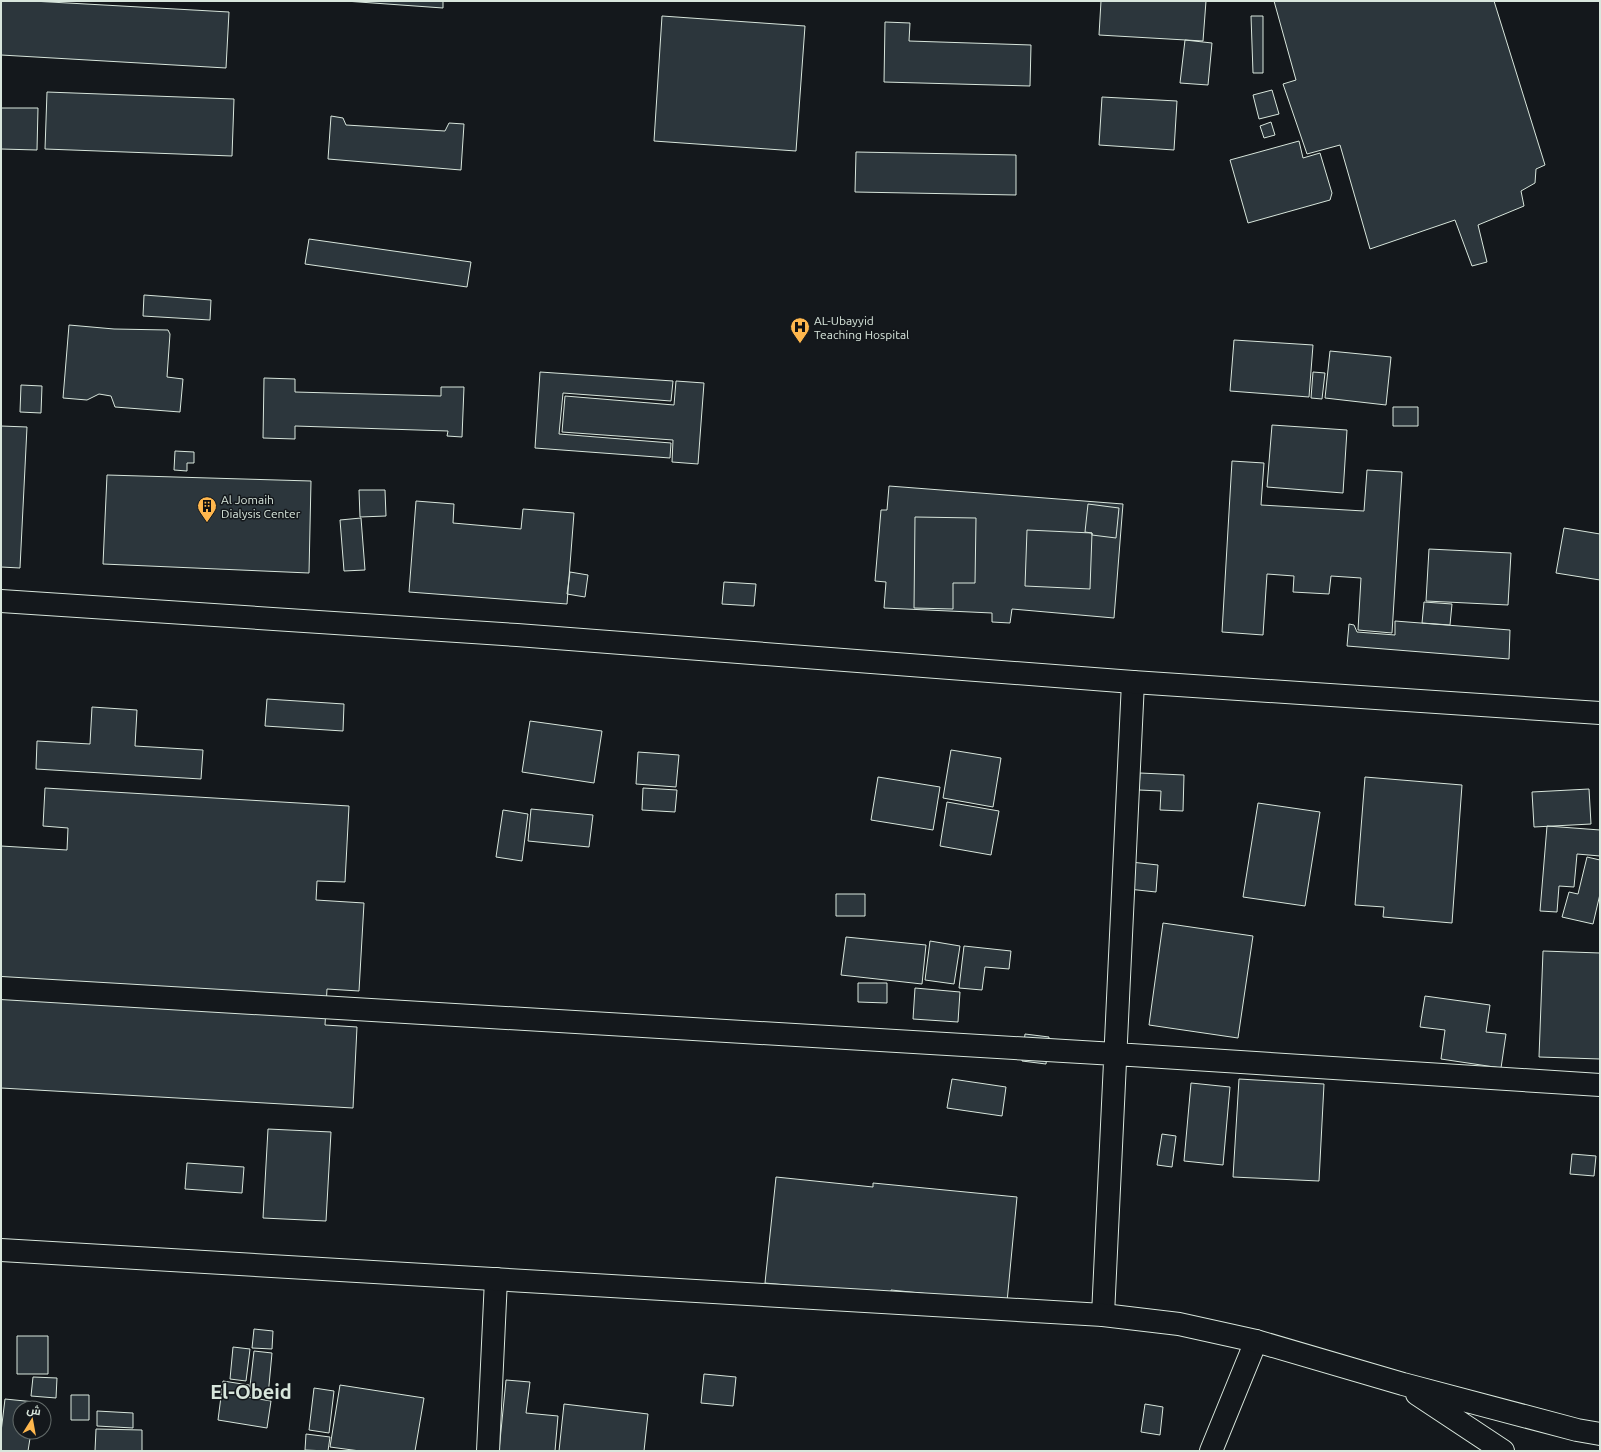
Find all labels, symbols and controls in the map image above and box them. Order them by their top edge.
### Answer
place label: AL-Ubayyid Teaching Hospital [814,314,909,341]
hospital icon: AL-Ubayyid Teaching Hospital [789,316,811,344]
place label: Al Jomaih Dialysis Center [221,493,301,520]
building icon: Al Jomaih Dialysis Center [196,495,218,523]
district label: El-Obeid [210,1380,292,1403]
north arrow [12,1400,52,1440]
text: ش [26,1403,42,1418]

